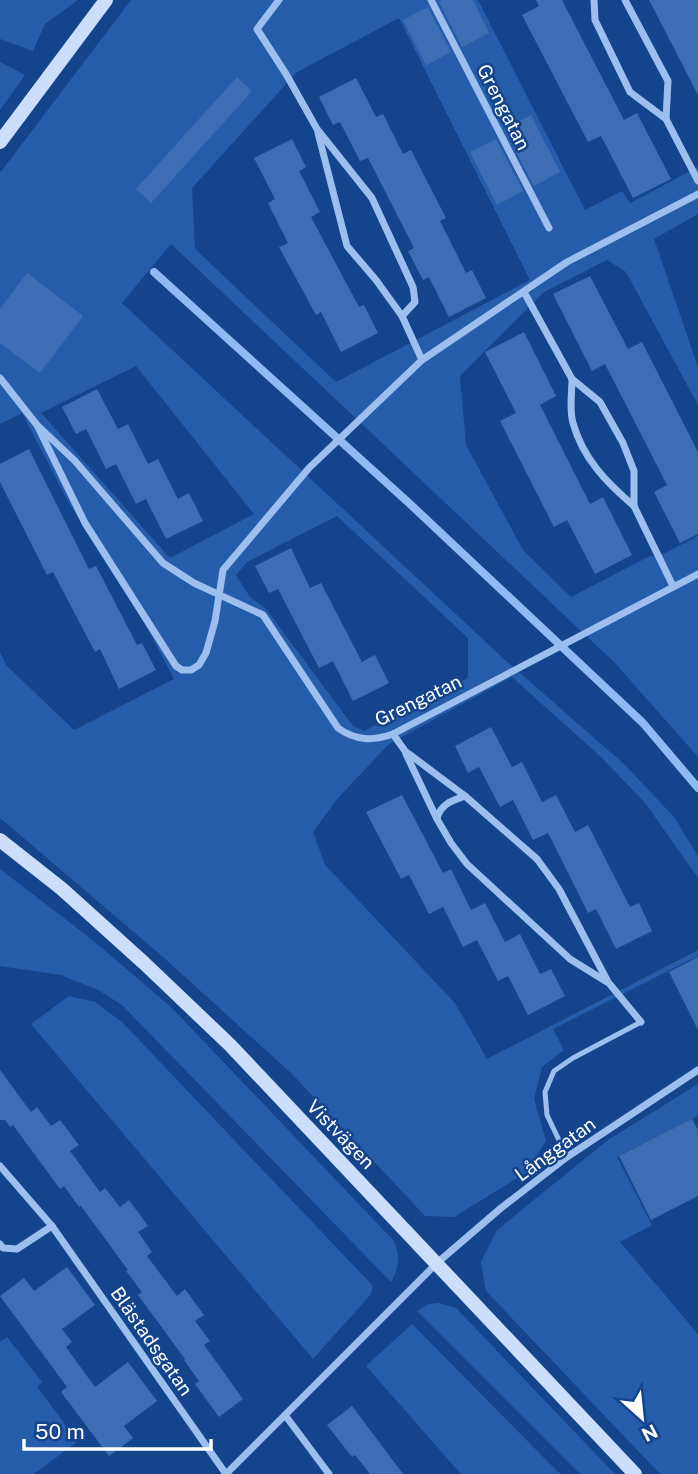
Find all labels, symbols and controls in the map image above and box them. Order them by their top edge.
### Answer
street label: Grengatan [473,60,535,154]
street label: Grengatan [371,670,465,730]
street label: Vistvägen [303,1095,379,1173]
street label: Långgatan [510,1112,600,1186]
street label: Blästadsgatan [106,1283,198,1399]
north arrow [607,1383,677,1453]
scale bar [24,1408,212,1452]
text: 50 m [35,1419,85,1444]
text: N [638,1420,661,1446]

